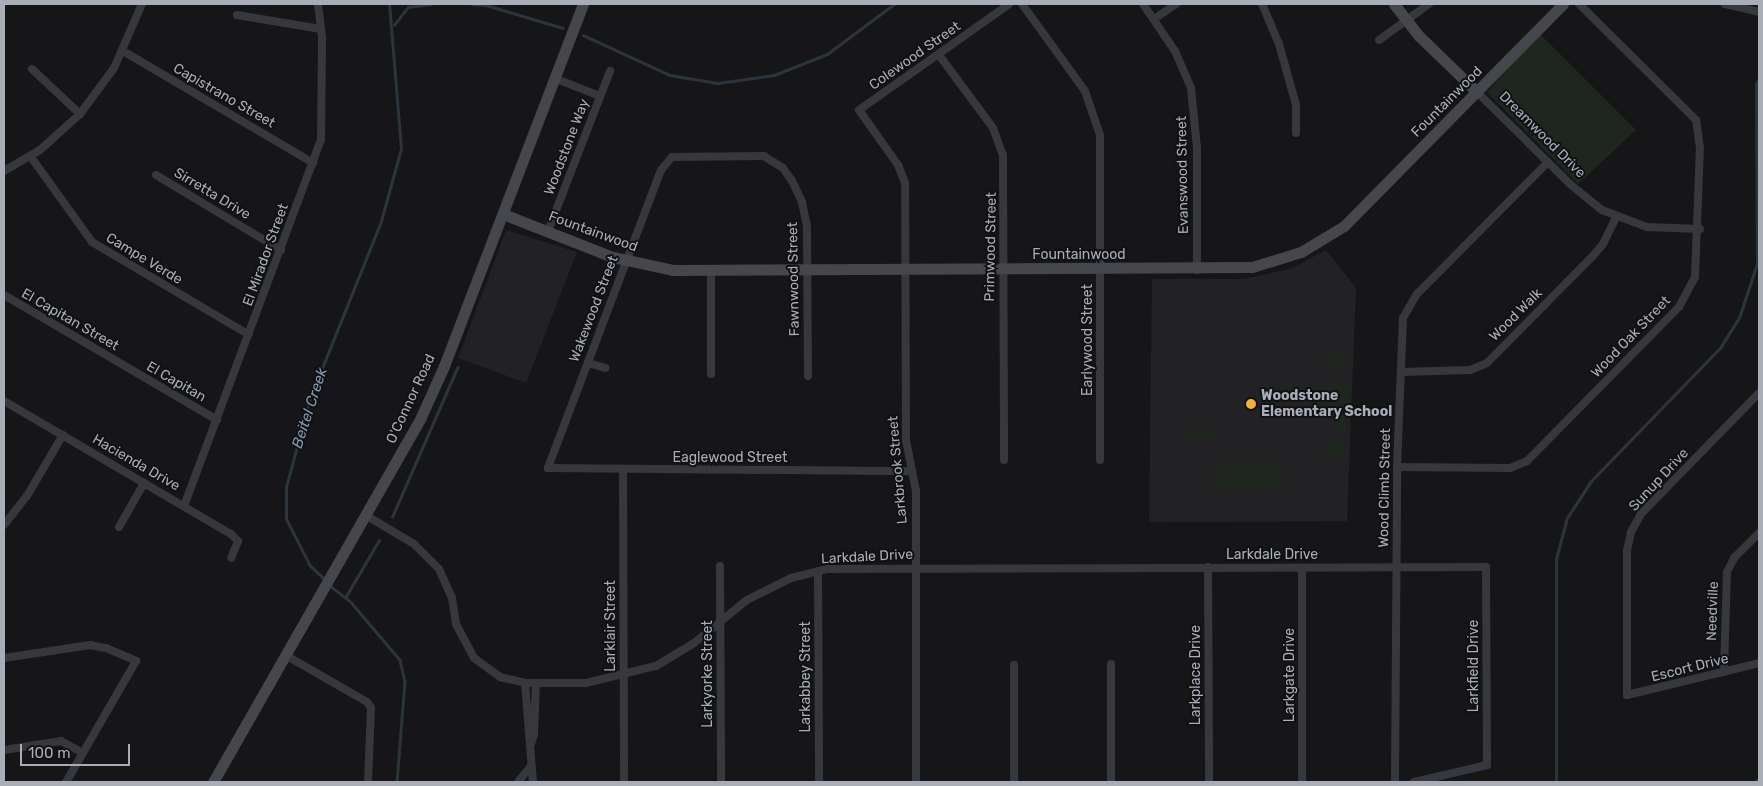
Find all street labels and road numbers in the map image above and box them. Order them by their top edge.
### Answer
street label: Colewood Street [866,18,964,94]
street label: Capistrano Street [170,60,278,132]
street label: Fountainwood [1408,63,1486,141]
street label: Dreamwood Drive [1495,88,1589,182]
street label: Woodstone Way [541,96,593,198]
street label: Evanswood Street [1174,116,1192,234]
street label: Sirretta Drive [171,165,253,223]
street label: Primwood Street [982,192,1000,302]
street label: El Mirador Street [240,201,292,309]
street label: Fountainwood [546,208,640,256]
street label: Fawnwood Street [785,222,803,336]
street label: Campe Verde [102,229,186,289]
street label: Fountainwood [1032,247,1126,263]
street label: Wakewood Street [566,253,622,365]
street label: Earlywood Street [1080,284,1096,396]
street label: El Capitan Street [18,285,122,355]
street label: Wood Walk [1486,285,1546,345]
street label: Wood Oak Street [1588,293,1674,381]
street label: O'Connor Road [383,352,439,446]
street label: El Capitan [143,358,209,406]
street label: Larkbrook Street [885,415,911,525]
street label: Wood Climb Street [1376,428,1394,548]
street label: Hacienda Drive [89,431,183,495]
street label: Sunup Drive [1626,445,1692,515]
street label: Eaglewood Street [673,450,787,466]
street label: Larkdale Drive [821,546,913,568]
street label: Larkdale Drive [1226,547,1318,563]
street label: Larklair Street [603,580,619,672]
street label: Needville [1704,581,1722,641]
street label: Larkyorke Street [700,620,716,728]
street label: Larkfield Drive [1466,620,1482,712]
street label: Larkabbey Street [798,621,814,733]
street label: Larkplace Drive [1188,625,1204,725]
street label: Larkgate Drive [1282,628,1298,722]
street label: Escort Drive [1649,650,1731,686]

